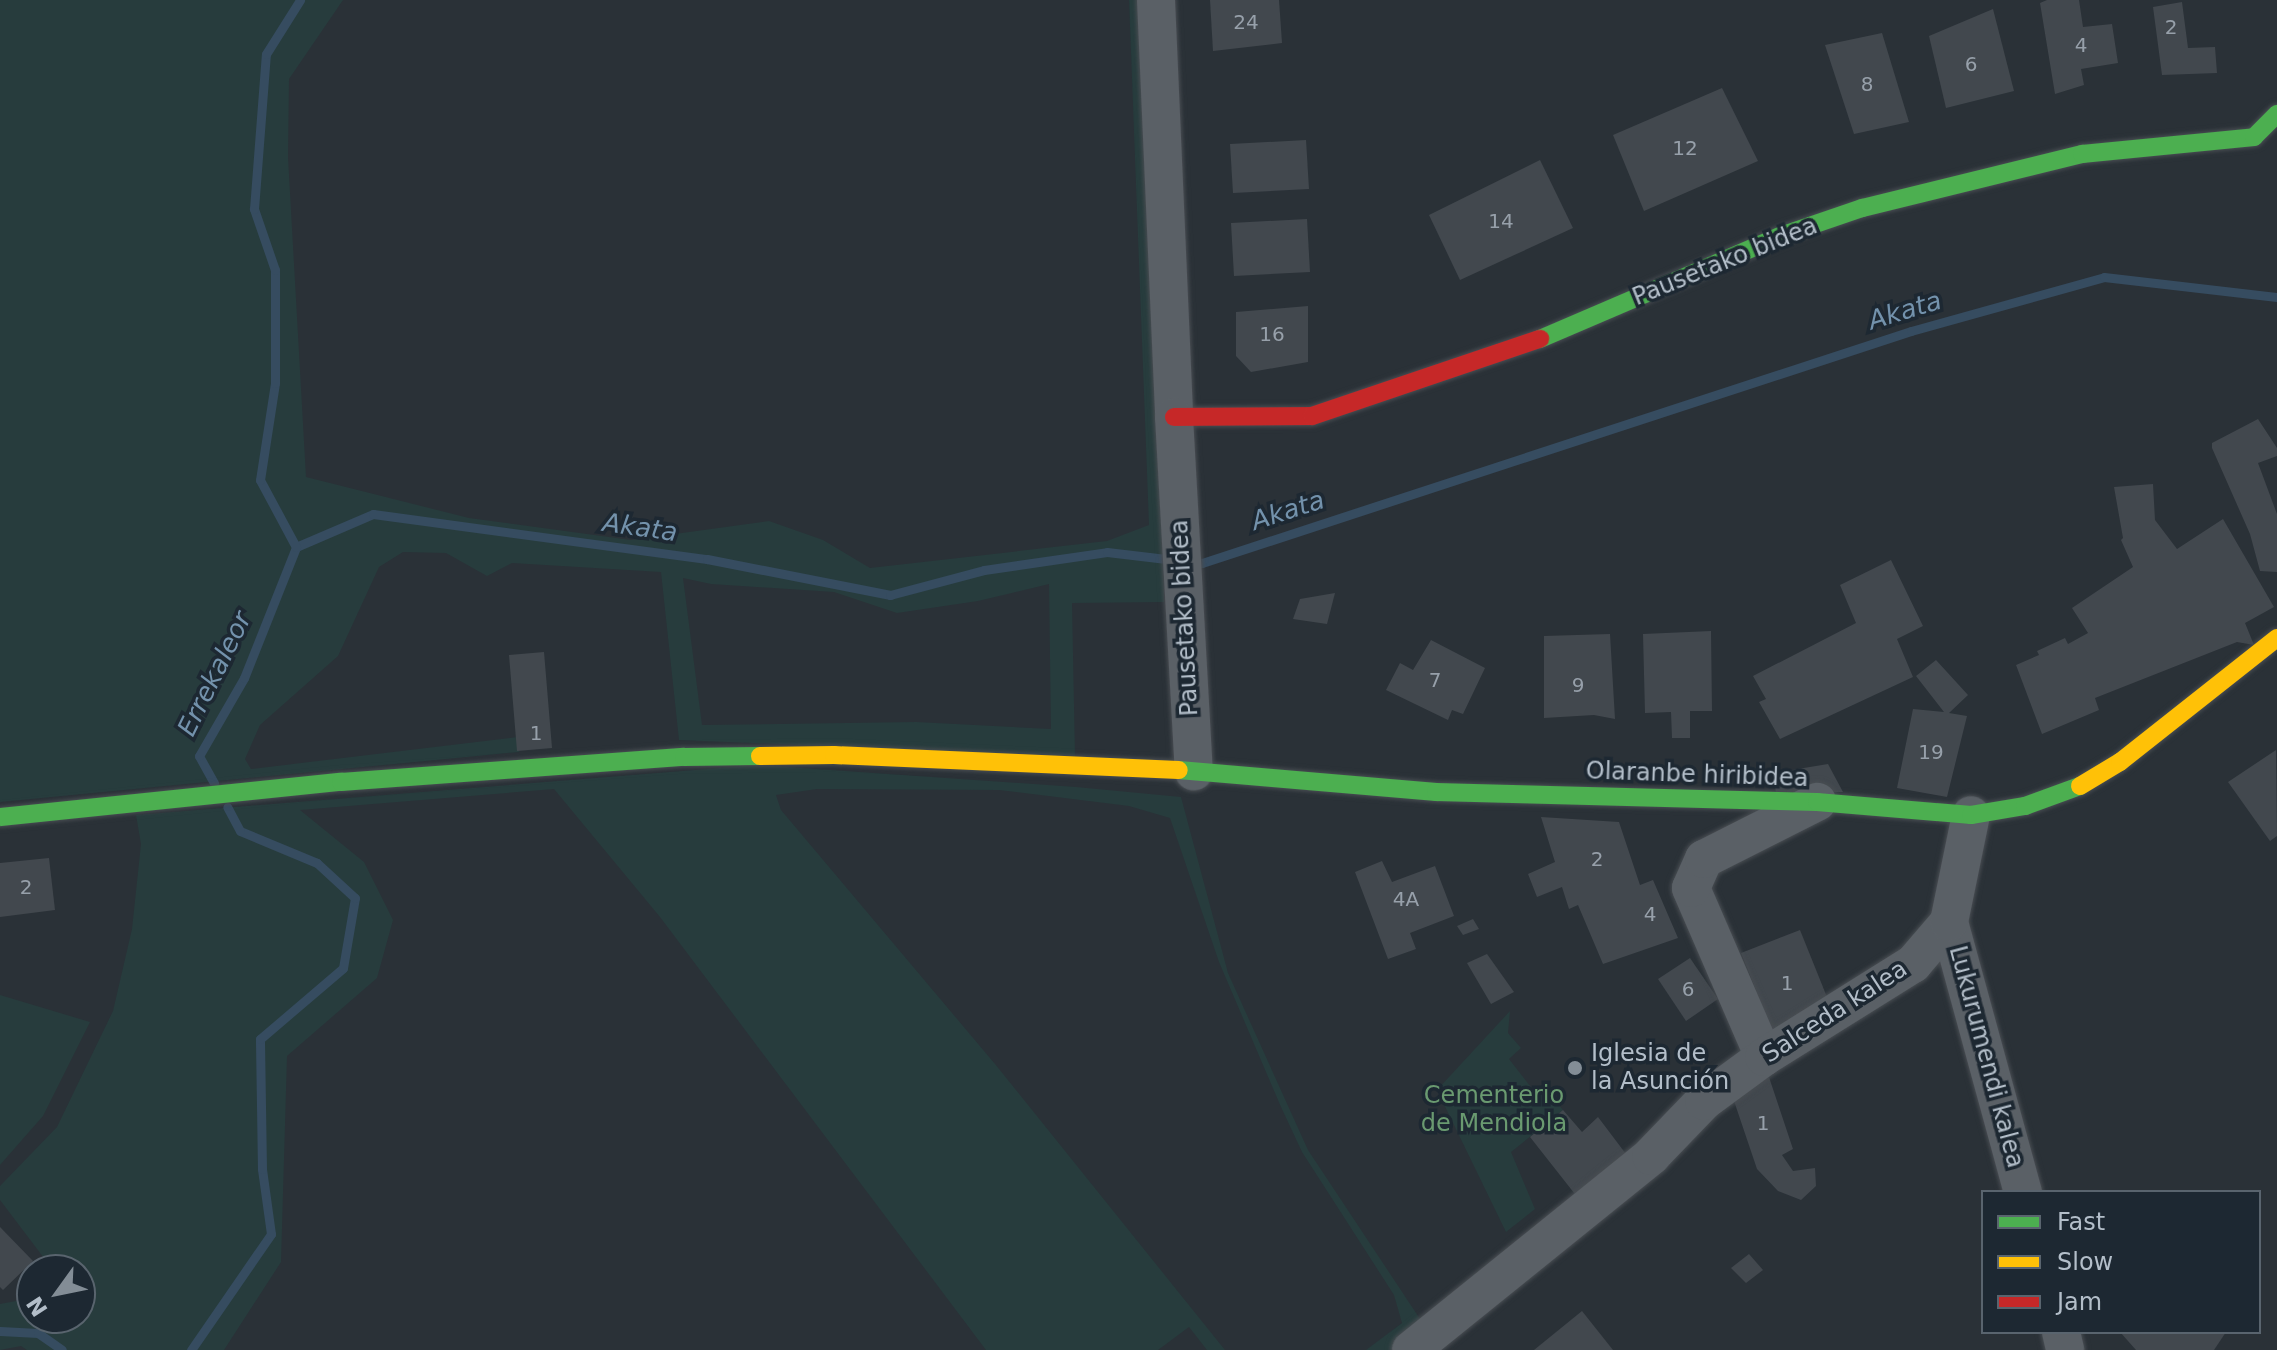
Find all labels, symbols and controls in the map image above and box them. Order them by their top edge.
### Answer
house number: 24 [1233,10,1259,34]
house number: 2 [2165,15,2177,39]
house number: 4 [2075,33,2087,57]
house number: 6 [1965,52,1977,76]
house number: 8 [1861,72,1873,96]
house number: 12 [1672,136,1698,160]
house number: 14 [1488,209,1514,233]
street label: Pausetako bidea [1628,212,1822,312]
water label: Akata [1865,285,1945,337]
house number: 16 [1259,322,1285,346]
water label: Akata [1248,485,1328,537]
water label: Akata [601,507,679,549]
street label: Pausetako bidea [1165,519,1205,717]
water label: Errekaleor [171,607,259,741]
house number: 7 [1429,668,1441,692]
house number: 9 [1572,673,1584,697]
house number: 1 [530,721,542,745]
house number: 19 [1918,740,1944,764]
street label: Olaranbe hiribidea [1585,757,1809,793]
house number: 2 [1591,847,1603,871]
house number: 2 [20,875,32,899]
house number: 4A [1393,887,1419,911]
house number: 4 [1644,902,1656,926]
street label: Lukurumendi kalea [1942,943,2030,1171]
street label: Salceda kalea [1757,955,1913,1069]
house number: 1 [1781,971,1793,995]
house number: 6 [1682,977,1694,1001]
place label: Iglesia de la Asunción [1591,1040,1729,1096]
marker: Iglesia de la Asunción [1566,1059,1584,1077]
park label: Cementerio de Mendiola [1421,1082,1567,1138]
house number: 1 [1757,1111,1769,1135]
legend [1981,1190,2261,1334]
text: Fast [2057,1208,2105,1236]
text: Slow [2057,1248,2113,1276]
north arrow [16,1254,96,1334]
text: Jam [2057,1288,2102,1316]
text: N [22,1292,53,1321]

